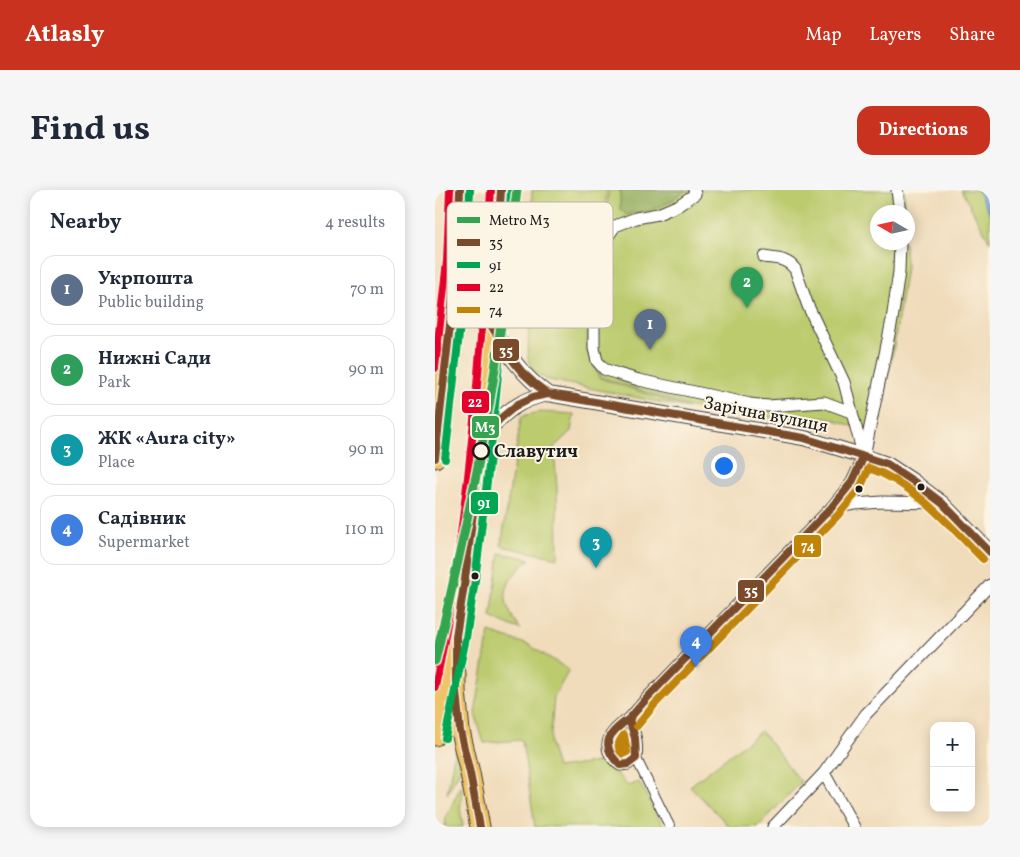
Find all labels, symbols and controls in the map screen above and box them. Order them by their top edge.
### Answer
text: Atlasly [25,18,104,52]
text: Map [805,23,841,48]
text: Layers [869,23,921,48]
text: Share [949,23,995,48]
text: Find us [30,106,150,154]
button: Directions [857,106,990,155]
legend [447,202,613,328]
north arrow [870,205,915,250]
text: Nearby [50,208,121,237]
text: 4 results [325,212,385,234]
text: Metro M3 [489,212,550,231]
text: 35 [489,234,503,253]
text: 91 [489,257,502,276]
text: Укрпошта [98,266,193,292]
pin: 2 [731,267,763,308]
text: 1 [64,279,70,301]
text: 70 m [350,279,384,301]
text: 22 [489,279,504,298]
text: Public building [98,292,204,314]
text: 74 [489,302,503,321]
pin: 1 [634,309,666,350]
line badge: 35 [492,338,520,362]
text: 35 [499,342,513,361]
text: Нижні Сади [98,346,211,372]
text: 2 [63,359,71,381]
text: 90 m [348,359,384,381]
text: Park [98,372,131,394]
line badge: 22 [461,390,490,414]
street label: Зарічна вулиця [701,391,830,440]
text: 22 [468,394,482,413]
line badge: M3 [471,415,500,439]
text: M3 [475,419,495,438]
text: ЖК «Aura city» [98,426,236,452]
text: 3 [63,439,71,461]
text: 90 m [348,439,384,461]
place label: Славутич [494,440,578,465]
marker: Славутич [472,442,490,460]
text: Place [98,452,135,474]
your location [711,453,737,479]
unlabelled marker [916,482,926,492]
unlabelled marker [854,484,864,494]
line badge: 91 [470,491,499,515]
text: 91 [477,495,491,514]
text: Садівник [98,506,186,532]
text: 4 [62,519,72,541]
text: 110 m [345,519,384,541]
pin: 3 [580,527,612,568]
text: Supermarket [98,532,190,554]
line badge: 74 [793,534,822,558]
text: 74 [801,538,816,557]
unlabelled marker [470,571,480,581]
line badge: 35 [737,579,765,603]
text: 35 [744,582,758,601]
pin: 4 [680,626,712,667]
map controls [930,722,975,812]
button: + [930,722,975,767]
button: − [930,767,975,812]

